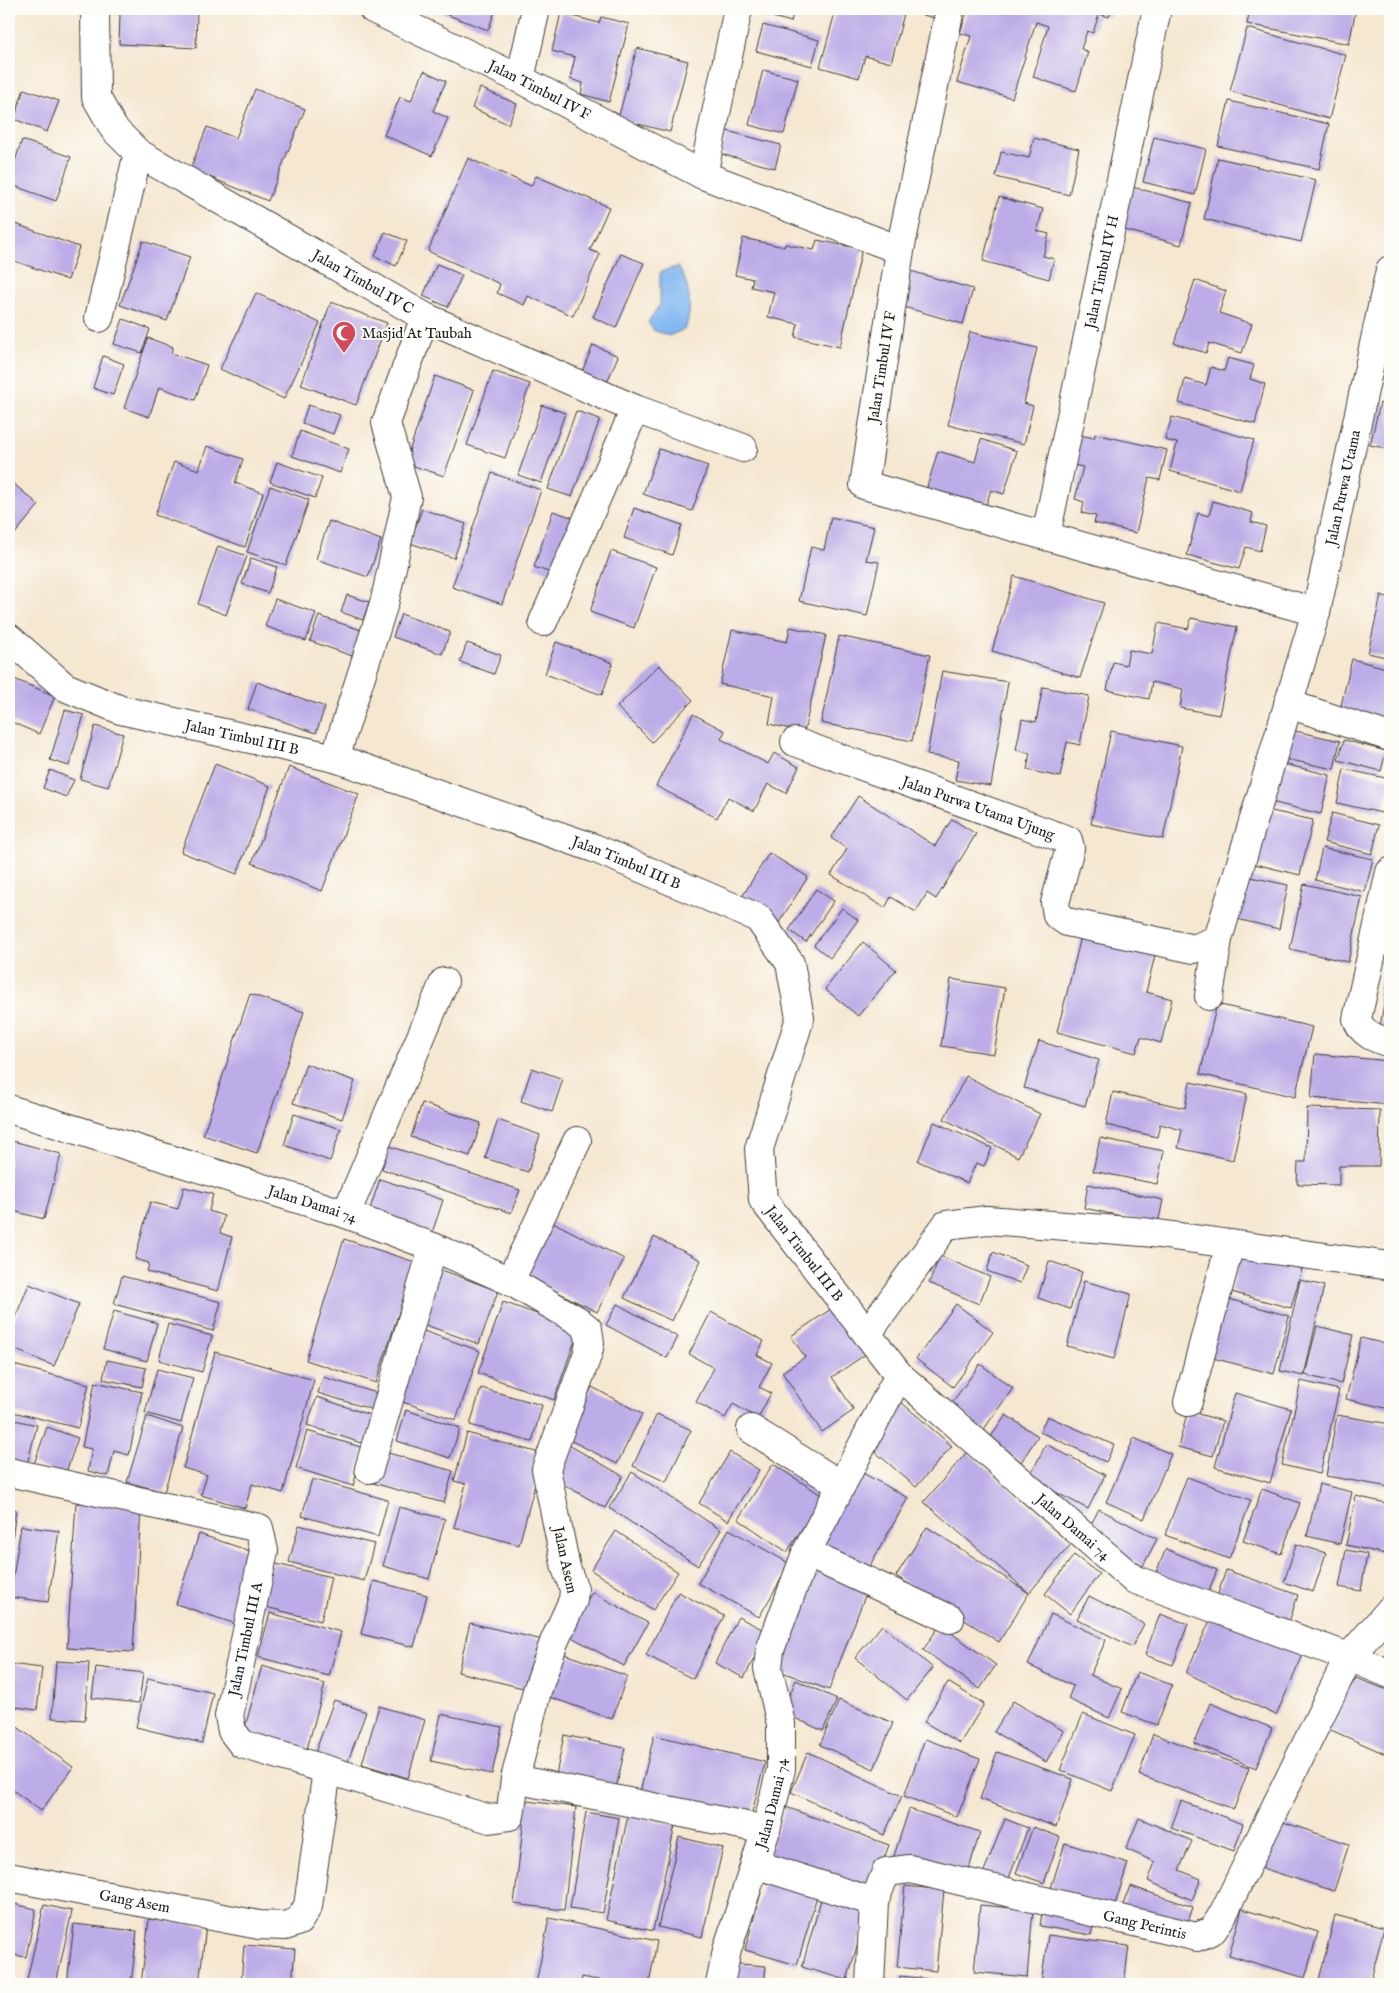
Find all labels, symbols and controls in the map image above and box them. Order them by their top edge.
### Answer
street label: Jalan Timbul IV F [483,55,594,124]
street label: Jalan Timbul IV H [1080,213,1123,333]
street label: Jalan Timbul IV C [307,244,418,318]
street label: Jalan Timbul IV F [863,309,900,426]
mosque icon: Masjid At Taubah [331,320,357,354]
place label: Masjid At Taubah [362,324,472,343]
street label: Jalan Purwa Utama [1321,428,1365,549]
street label: Jalan Timbul III B [181,715,301,759]
street label: Jalan Purwa Utama Ujung [898,771,1058,844]
street label: Jalan Timbul III B [568,831,684,894]
street label: Jalan Damai 74 [264,1180,360,1227]
street label: Jalan Timbul III B [760,1200,848,1305]
street label: Jalan Damai 74 [1031,1488,1115,1565]
street label: Jalan Asem [548,1523,581,1596]
street label: Jalan Timbul III A [224,1579,267,1700]
street label: Jalan Damai 74 [750,1758,791,1853]
street label: Gang Asem [98,1885,172,1917]
street label: Gang Perintis [1101,1906,1189,1944]

